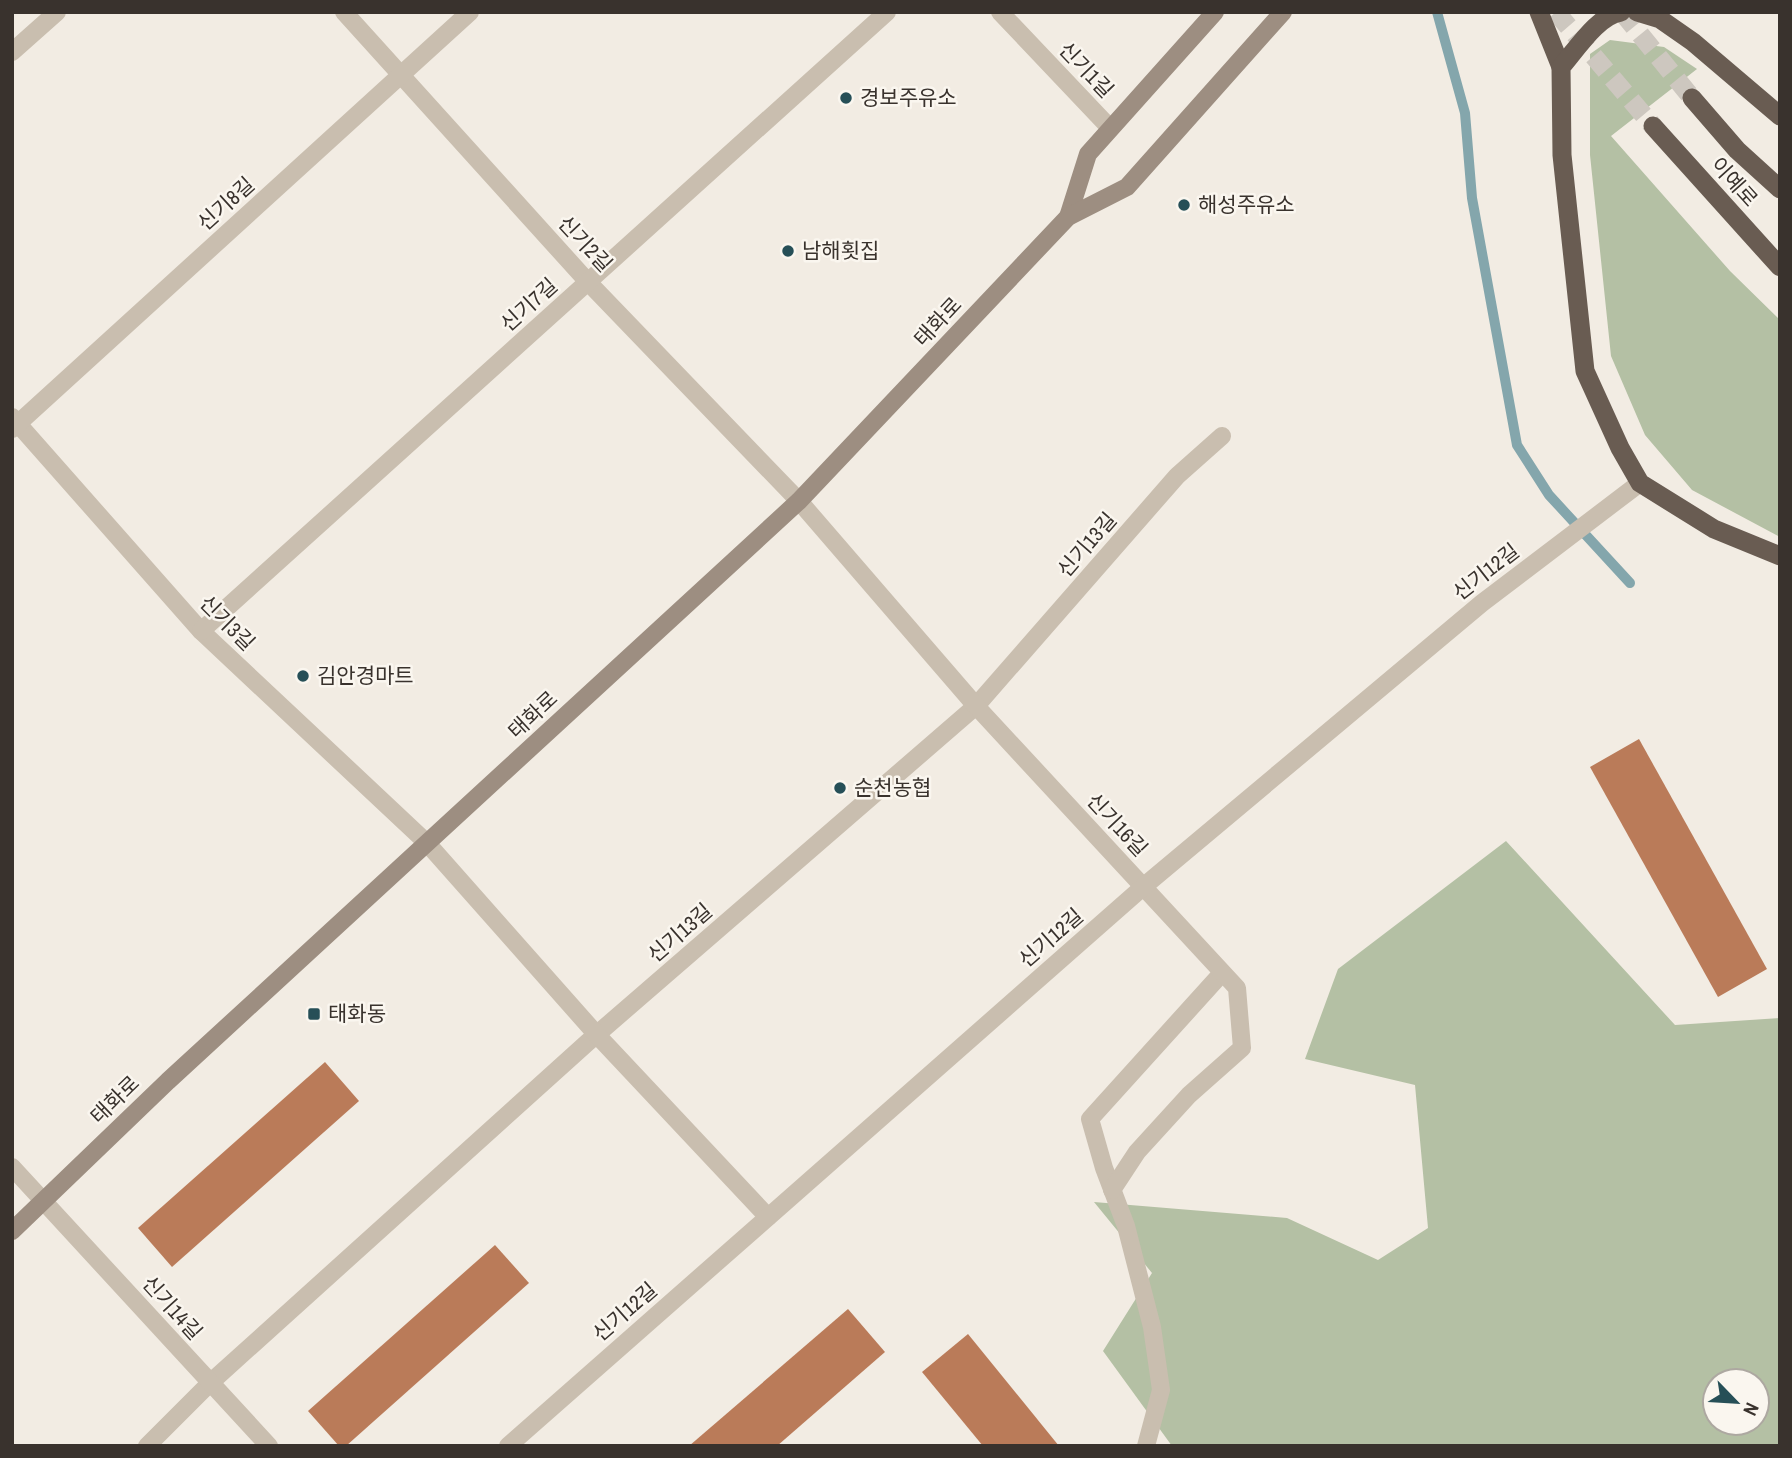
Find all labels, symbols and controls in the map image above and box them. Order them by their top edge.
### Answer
street label: 신기1길 [1052,35,1120,104]
place label: 경보주유소 [860,83,957,112]
marker: 경보주유소 [838,90,854,106]
street label: 이예로 [1704,150,1765,213]
street label: 신기8길 [191,170,260,237]
place label: 해성주유소 [1198,190,1295,219]
marker: 해성주유소 [1176,197,1192,213]
street label: 신기2길 [552,209,619,278]
place label: 남해횟집 [802,236,879,265]
marker: 남해횟집 [780,243,796,259]
street label: 신기7길 [494,271,563,338]
street label: 태화로 [907,291,968,353]
street label: 신기13길 [1050,506,1123,583]
street label: 신기12길 [1446,536,1525,607]
street label: 신기3길 [193,589,261,657]
place label: 김안경마트 [317,661,414,690]
marker: 김안경마트 [295,668,311,684]
street label: 태화로 [502,684,564,745]
place label: 순천농협 [854,773,931,802]
marker: 순천농협 [832,780,848,796]
street label: 신기16길 [1080,787,1154,863]
street label: 신기13길 [641,896,718,969]
street label: 신기12길 [1012,901,1089,974]
place label: 태화동 [328,999,386,1028]
marker: 태화동 [306,1006,322,1022]
street label: 태화로 [84,1069,146,1130]
street label: 신기14길 [136,1269,209,1346]
street label: 신기12길 [586,1275,663,1348]
north arrow [1701,1367,1771,1437]
text: N [1737,1399,1766,1420]

